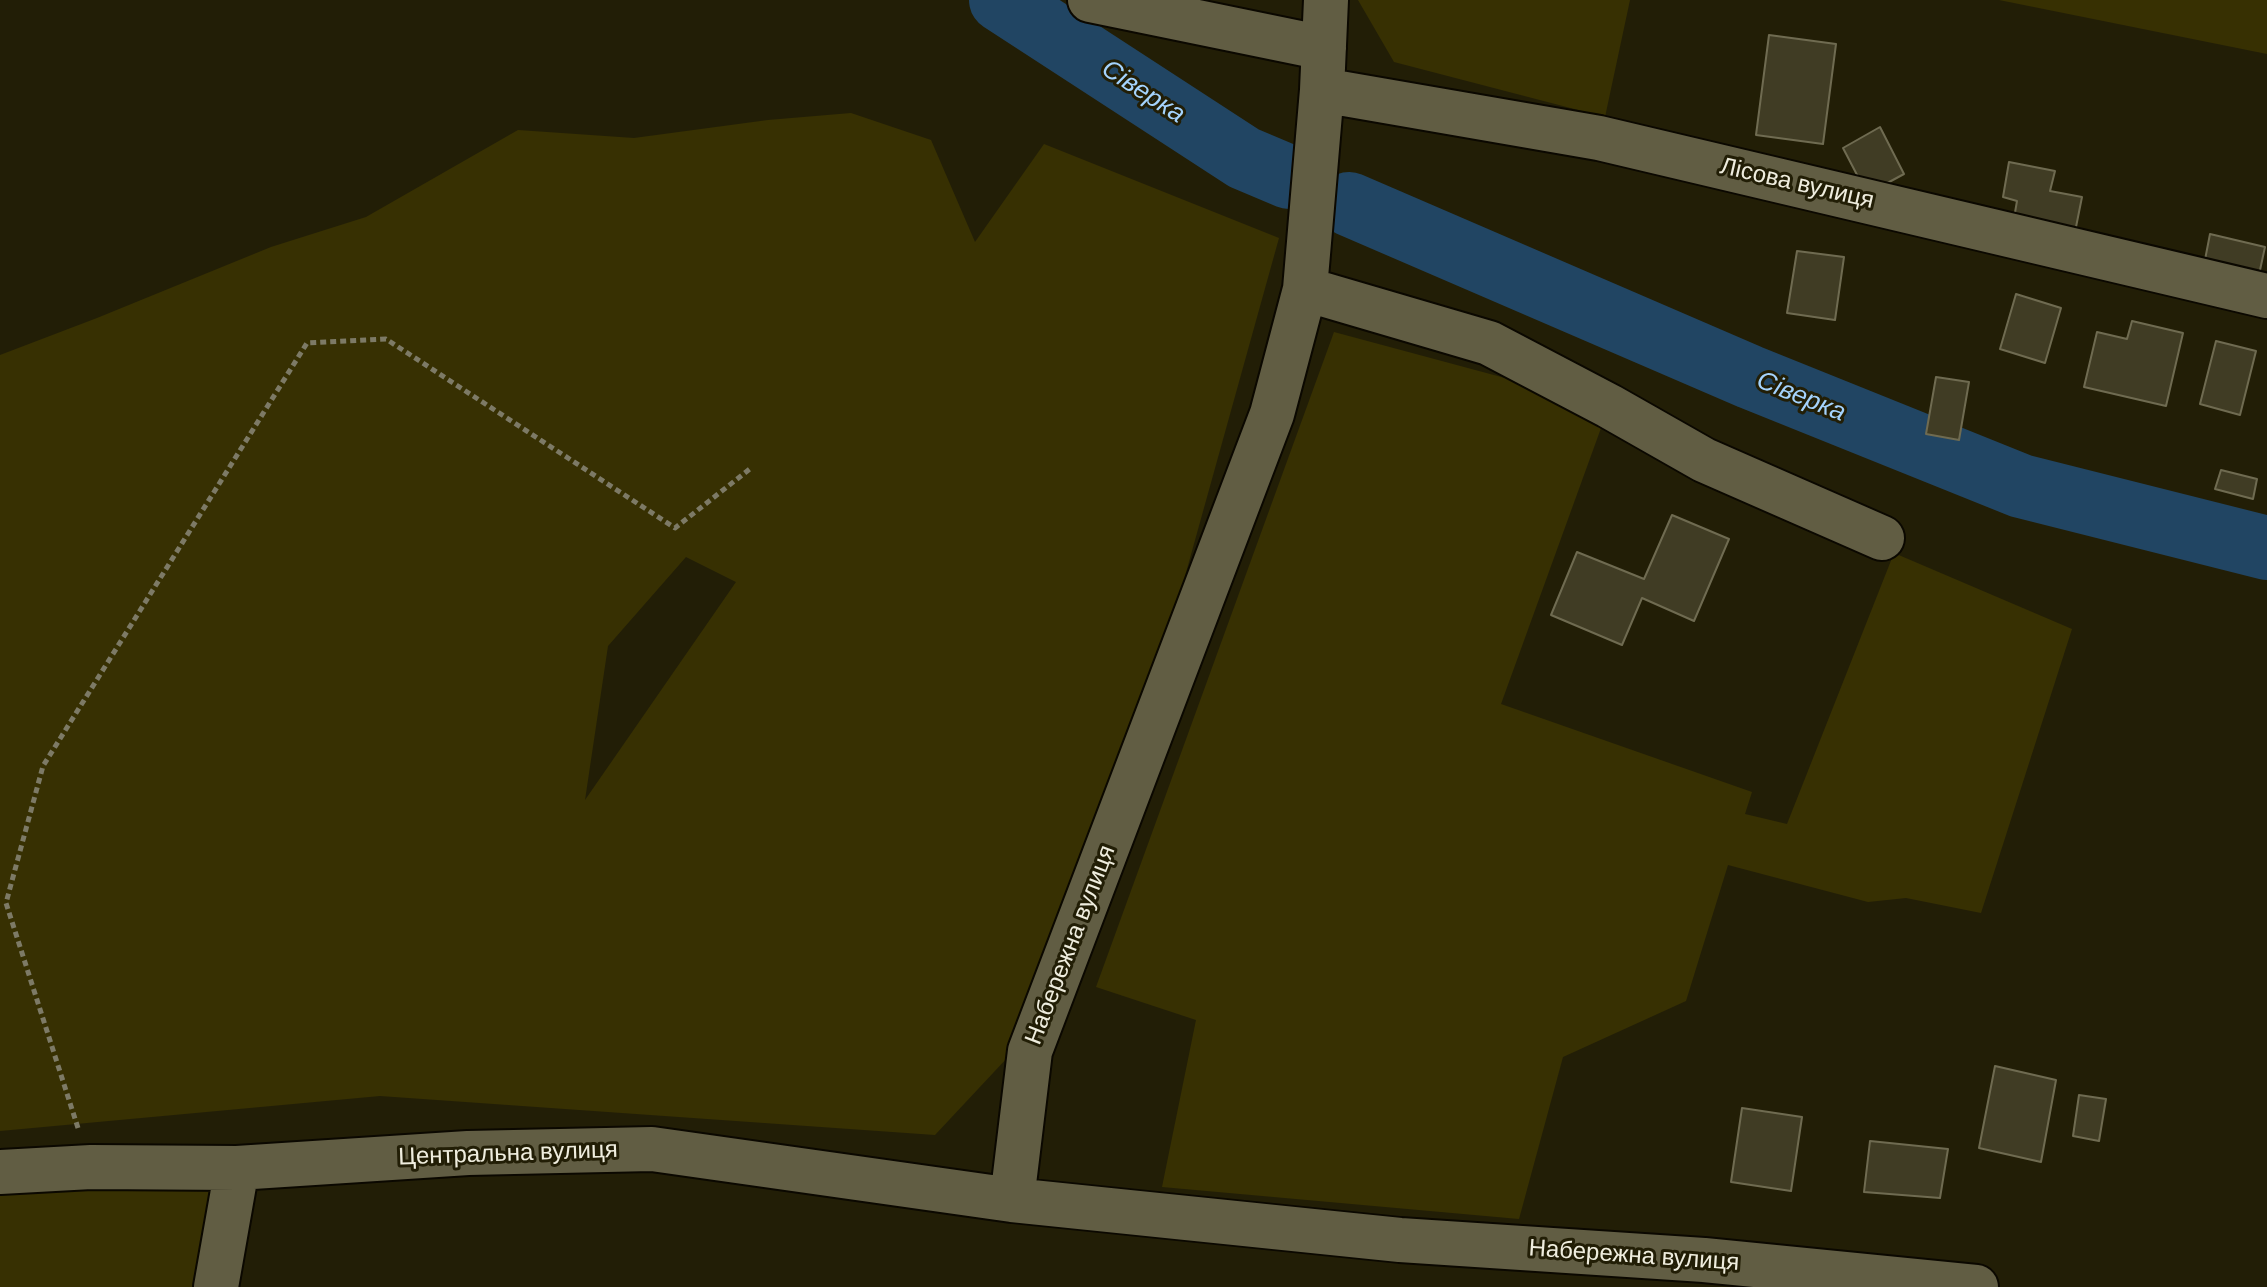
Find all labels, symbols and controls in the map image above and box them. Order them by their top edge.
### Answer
water label: Сіверка [1095,54,1191,130]
street label: Лісова вулиця [1717,152,1877,216]
water label: Сіверка [1752,365,1850,429]
street label: Набережна вулиця [1020,841,1122,1049]
street label: Центральна вулиця [398,1136,618,1172]
street label: Набережна вулиця [1528,1234,1740,1278]

